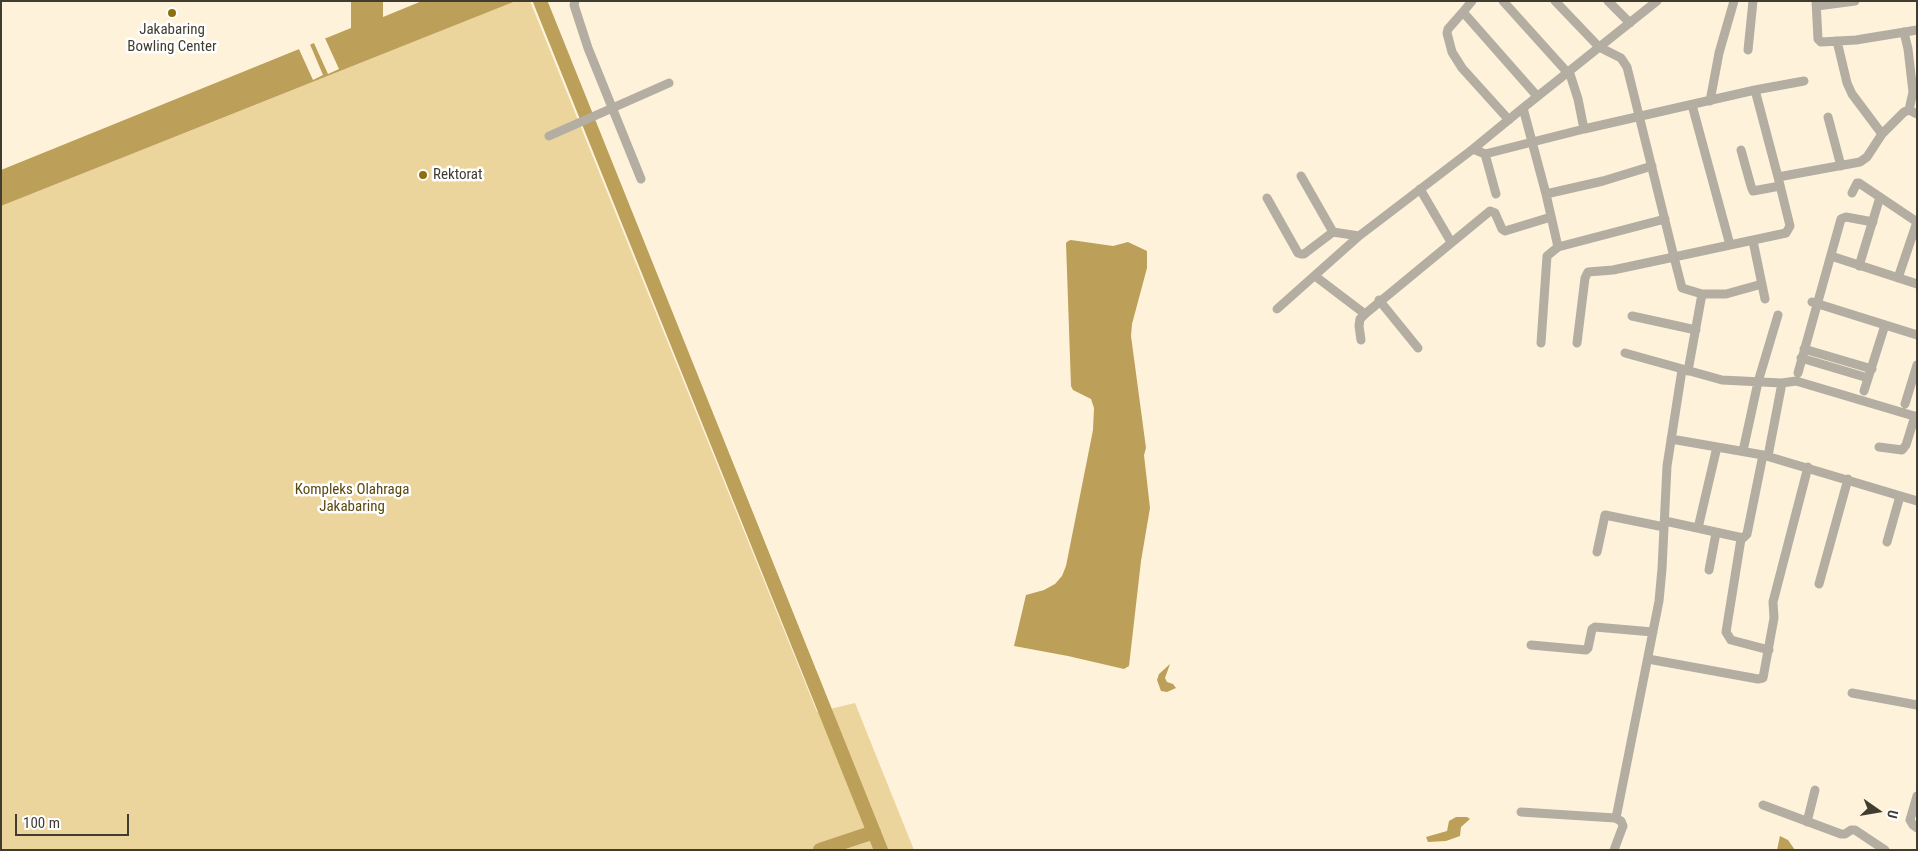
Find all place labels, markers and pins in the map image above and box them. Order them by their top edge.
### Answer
marker: Jakabaring Bowling Center [166,7,178,19]
place label: Jakabaring Bowling Center [127,21,217,56]
place label: Rektorat [433,166,482,184]
marker: Rektorat [417,169,429,181]

